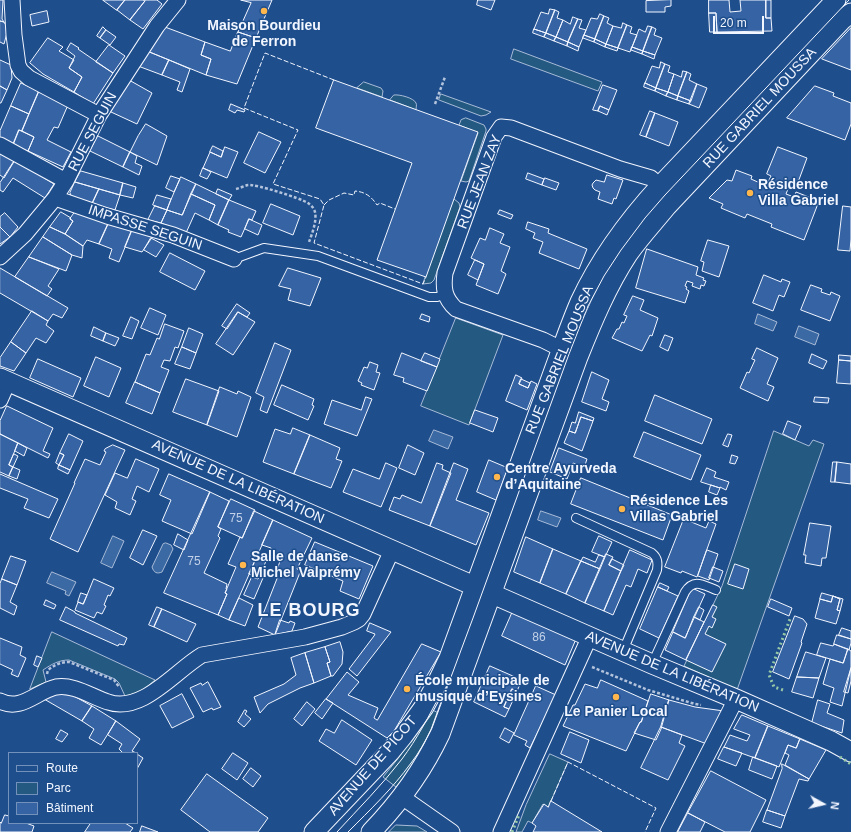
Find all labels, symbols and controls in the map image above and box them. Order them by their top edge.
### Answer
marker: Maison Bourdieu de Ferron [259,6,269,16]
scale bar [715,8,766,34]
text: 20 m [720,16,747,30]
place label: Maison Bourdieu de Ferron [207,18,321,50]
street label: RUE GABRIEL MOUSSA [700,44,820,172]
street label: RUE SEGUIN [65,90,121,174]
street label: RUE JEAN ZAY [454,133,506,231]
place label: Résidence Villa Gabriel [758,177,839,210]
marker: Résidence Villa Gabriel [745,188,755,198]
street label: IMPASSE SEGUIN [86,202,204,254]
street label: RUE GABRIEL MOUSSA [522,283,598,437]
street label: AVENUE DE LA LIBÉRATION [149,436,327,528]
place label: Centre Ayurveda d’Aquitaine [505,461,617,494]
marker: Centre Ayurveda d’Aquitaine [492,472,502,482]
place label: Résidence Les Villas Gabriel [630,493,728,526]
marker: Résidence Les Villas Gabriel [617,504,627,514]
house number: 75 [229,512,243,526]
place label: Salle de danse Michel Valprémy [251,549,361,582]
house number: 75 [187,555,201,569]
marker: Salle de danse Michel Valprémy [238,560,248,570]
district label: LE BOURG [257,600,361,622]
street label: AVENUE DE LA LIBÉRATION [583,628,761,716]
house number: 86 [532,631,546,645]
place label: École municipale de musique d’Eysines [415,673,550,706]
marker: École municipale de musique d’Eysines [402,684,412,694]
marker: Le Panier Local [611,692,621,702]
place label: Le Panier Local [564,704,668,720]
street label: AVENUE DE PICOT [325,713,421,819]
legend [8,752,138,824]
text: Route [46,761,78,775]
text: Parc [46,781,71,795]
north arrow [803,784,843,824]
text: Bâtiment [46,801,93,815]
text: N [828,801,841,810]

